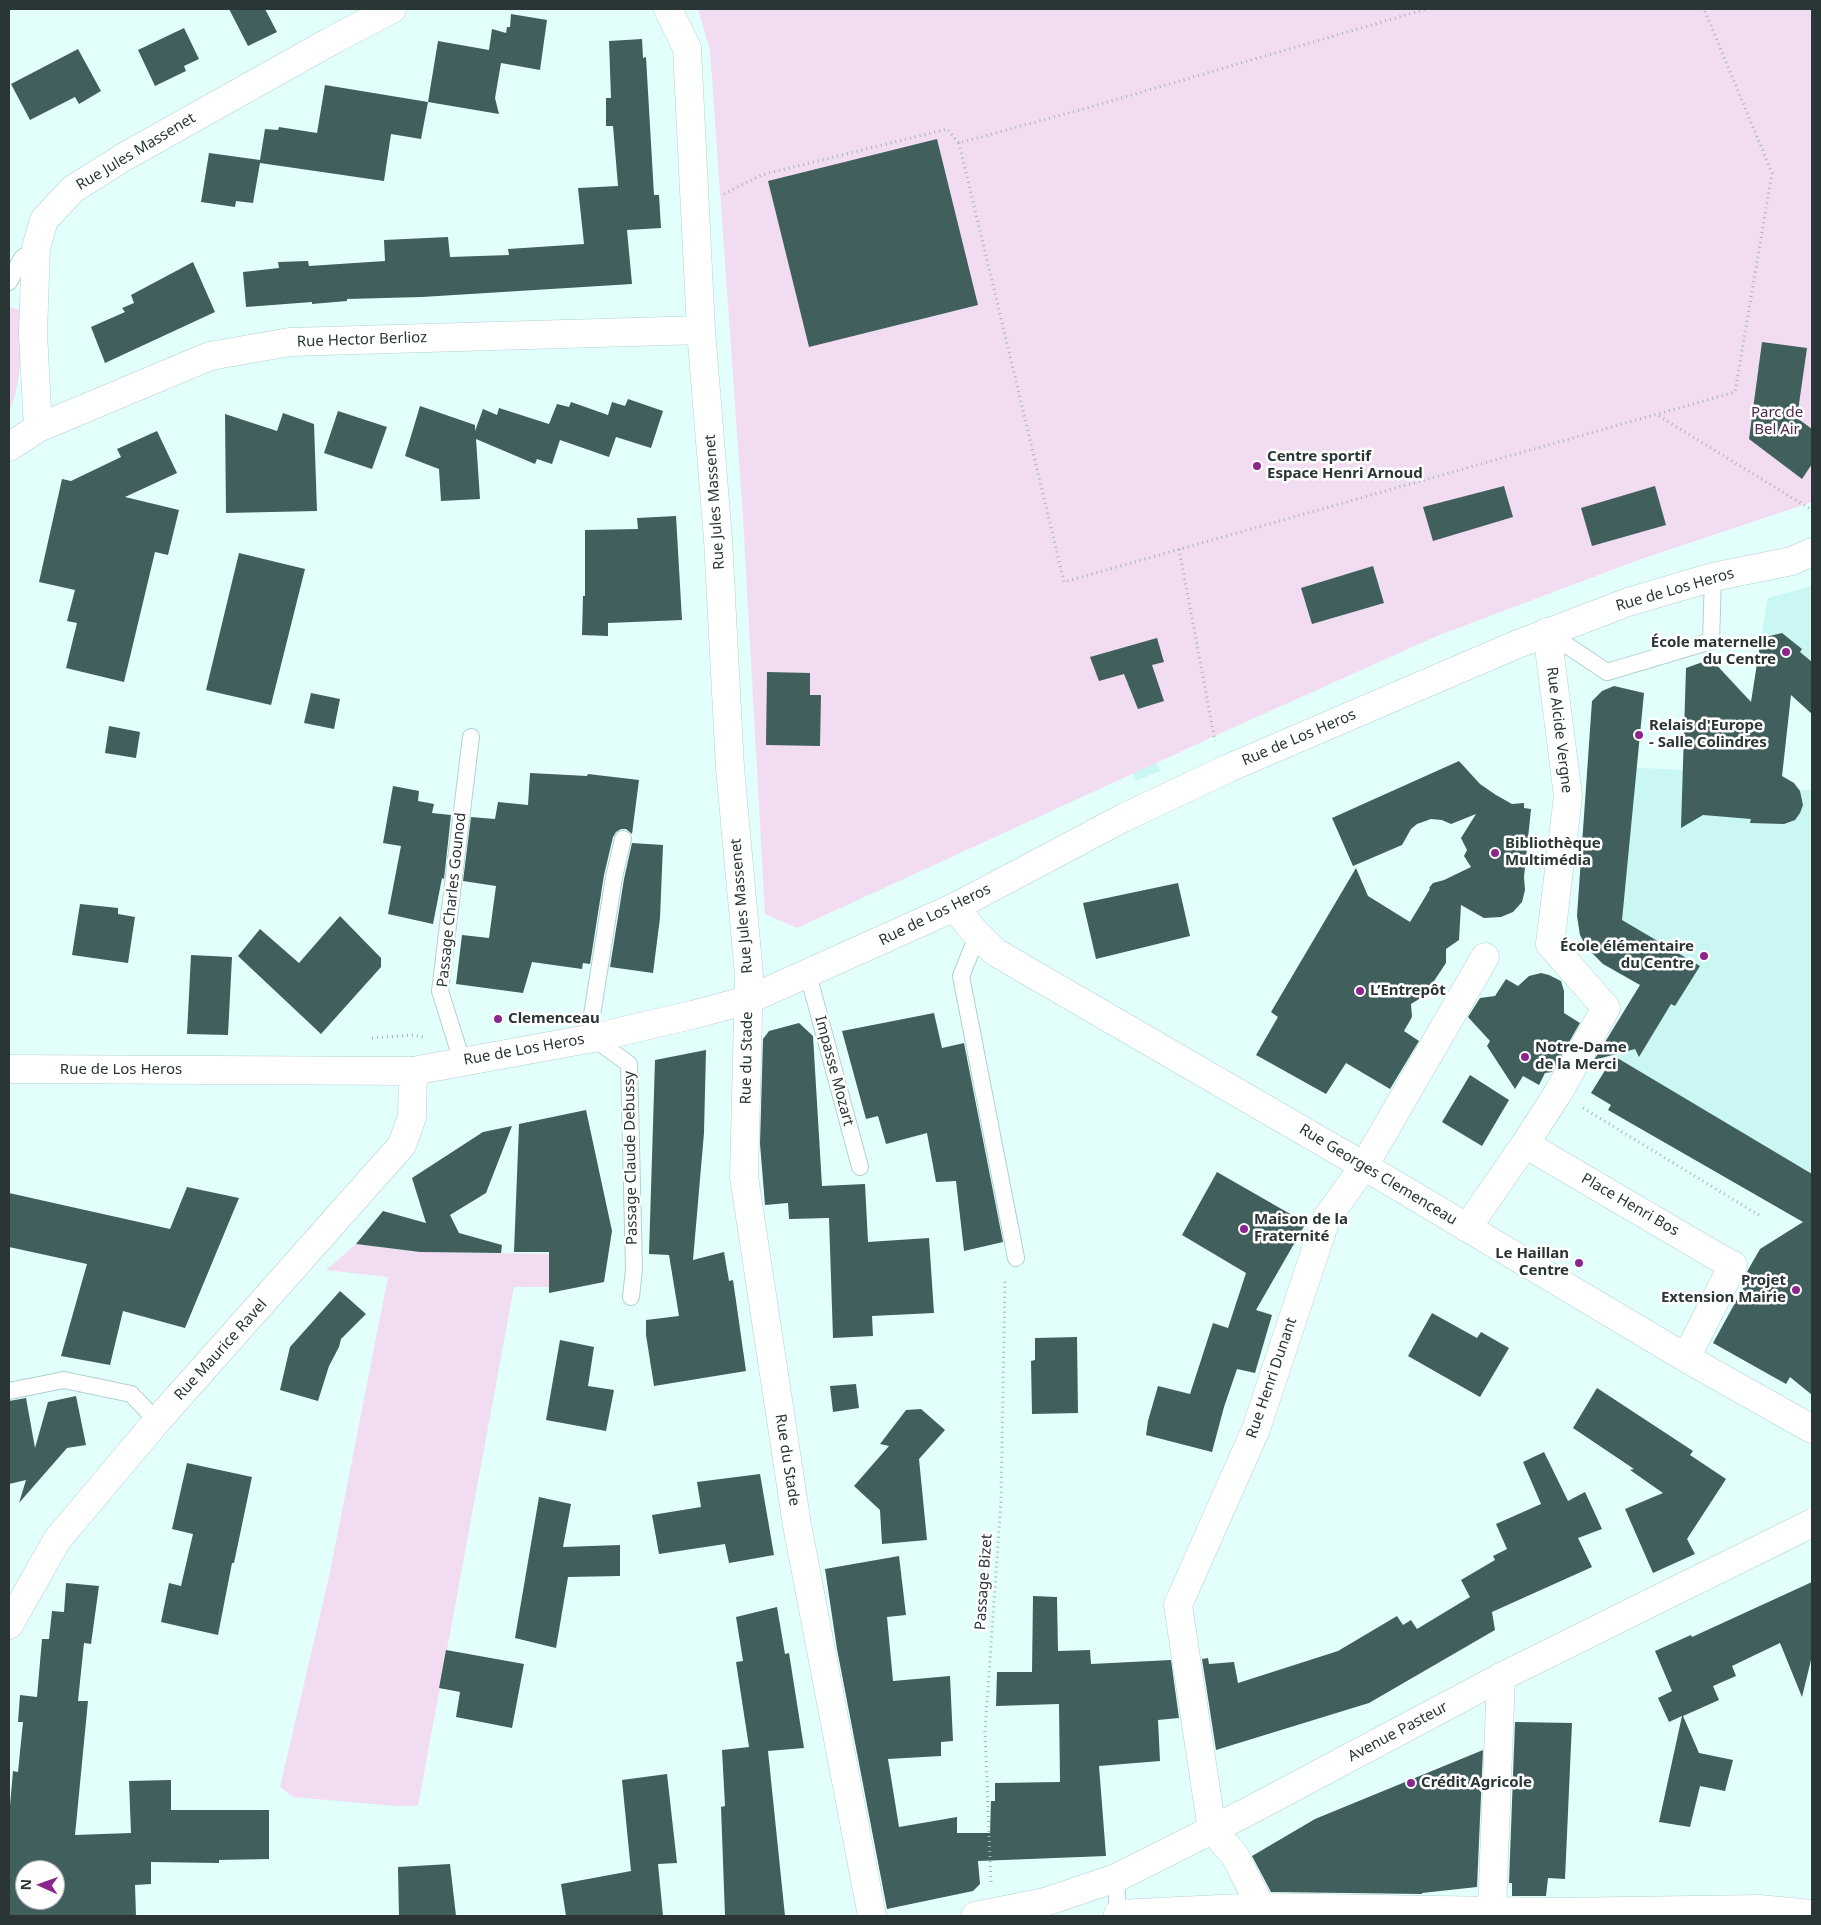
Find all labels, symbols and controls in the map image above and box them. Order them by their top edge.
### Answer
street label: Rue Jules Massenet [73,109,199,195]
street label: Rue Hector Berlioz [297,329,427,351]
park label: Parc de Bel Air [1751,404,1803,439]
street label: Rue Jules Massenet [701,434,729,570]
place label: Centre sportif Espace Henri Arnoud [1267,448,1423,483]
marker: Centre sportif Espace Henri Arnoud [1251,460,1263,472]
street label: Rue de Los Heros [1614,564,1736,616]
place label: École maternelle du Centre [1651,634,1776,669]
marker: École maternelle du Centre [1780,646,1792,658]
street label: Rue Alcide Vergne [1542,666,1576,794]
street label: Rue de Los Heros [1239,706,1359,770]
place label: Relais d'Europe - Salle Colindres [1649,717,1767,752]
marker: Relais d'Europe - Salle Colindres [1633,729,1645,741]
street label: Passage Charles Gounod [434,812,470,988]
place label: Bibliothèque Multimédia [1505,835,1601,870]
street label: Rue Jules Massenet [727,838,757,974]
marker: Bibliothèque Multimédia [1489,847,1501,859]
street label: Rue de Los Heros [876,880,994,950]
place label: École élémentaire du Centre [1560,938,1694,973]
marker: École élémentaire du Centre [1698,950,1710,962]
place label: L’Entrepôt [1370,982,1446,1000]
marker: L’Entrepôt [1354,985,1366,997]
place label: Clemenceau [508,1010,600,1028]
street label: Rue du Stade [737,1011,757,1105]
marker: Clemenceau [492,1013,504,1025]
street label: Impasse Mozart [811,1014,857,1128]
street label: Rue de Los Heros [462,1031,586,1069]
place label: Notre-Dame de la Merci [1535,1039,1627,1074]
marker: Notre-Dame de la Merci [1519,1051,1531,1063]
street label: Rue de Los Heros [60,1061,182,1079]
street label: Passage Claude Debussy [620,1071,642,1245]
street label: Rue Georges Clemenceau [1296,1121,1460,1229]
street label: Place Henri Bos [1578,1170,1682,1240]
place label: Maison de la Fraternité [1254,1211,1348,1246]
marker: Maison de la Fraternité [1238,1223,1250,1235]
place label: Le Haillan Centre [1495,1245,1569,1280]
marker: Le Haillan Centre [1573,1257,1585,1269]
place label: Projet Extension Mairie [1661,1272,1786,1307]
marker: Projet Extension Mairie [1790,1284,1802,1296]
street label: Rue Maurice Ravel [171,1296,271,1404]
street label: Rue Henri Dunant [1243,1315,1301,1441]
street label: Rue du Stade [771,1413,803,1507]
street label: Passage Bizet [972,1533,996,1631]
street label: Avenue Pasteur [1345,1698,1451,1766]
place label: Crédit Agricole [1421,1774,1532,1792]
marker: Crédit Agricole [1405,1777,1417,1789]
north arrow [15,1860,65,1910]
text: N [16,1878,35,1891]

